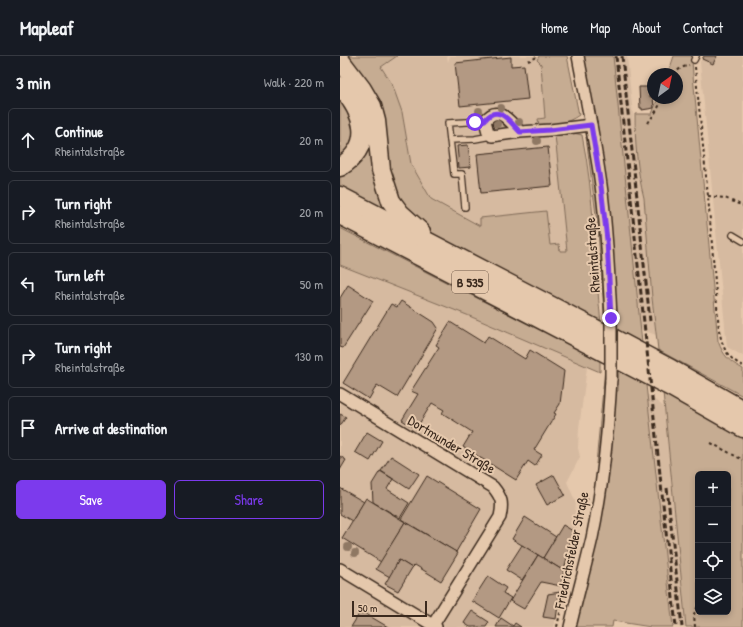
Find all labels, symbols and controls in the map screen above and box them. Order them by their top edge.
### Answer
text: Mapleaf [20,15,74,41]
text: Home [541,18,568,37]
text: Map [590,18,610,37]
text: About [632,18,661,37]
text: Contact [683,18,723,37]
north arrow [647,68,683,104]
text: 3 min [16,71,51,94]
text: Walk · 220 m [264,73,324,91]
route start [466,113,484,131]
text: Continue [55,121,103,142]
icon: ahead [17,129,39,151]
text: 20 m [299,131,323,149]
text: Rheintalstraße [55,142,125,160]
text: Turn right [55,193,111,214]
icon: right [17,201,39,223]
text: 20 m [299,203,323,221]
text: Rheintalstraße [55,214,125,232]
street label: Rheintalstraße [580,216,605,293]
text: Turn left [55,265,105,286]
road number: B 535 [452,271,488,293]
icon: left [17,273,39,295]
text: 50 m [300,275,323,293]
text: Rheintalstraße [55,286,125,304]
route end [602,309,620,327]
text: Turn right [55,337,111,358]
icon: right [17,345,39,367]
text: 130 m [295,347,323,365]
text: Rheintalstraße [55,358,125,376]
street label: Dortmunder Straße [404,410,500,479]
icon: arrive [17,417,39,439]
text: Arrive at destination [55,418,167,439]
map controls [695,471,731,615]
button: + [695,471,731,507]
button: Save [16,480,166,519]
button: Share [174,480,324,519]
street label: Friedrichsfelder Straße [549,489,594,611]
button: − [695,507,731,543]
button: locate [695,543,731,579]
button: layers [695,579,731,615]
scale bar [352,599,427,618]
text: 50 m [358,601,378,615]

